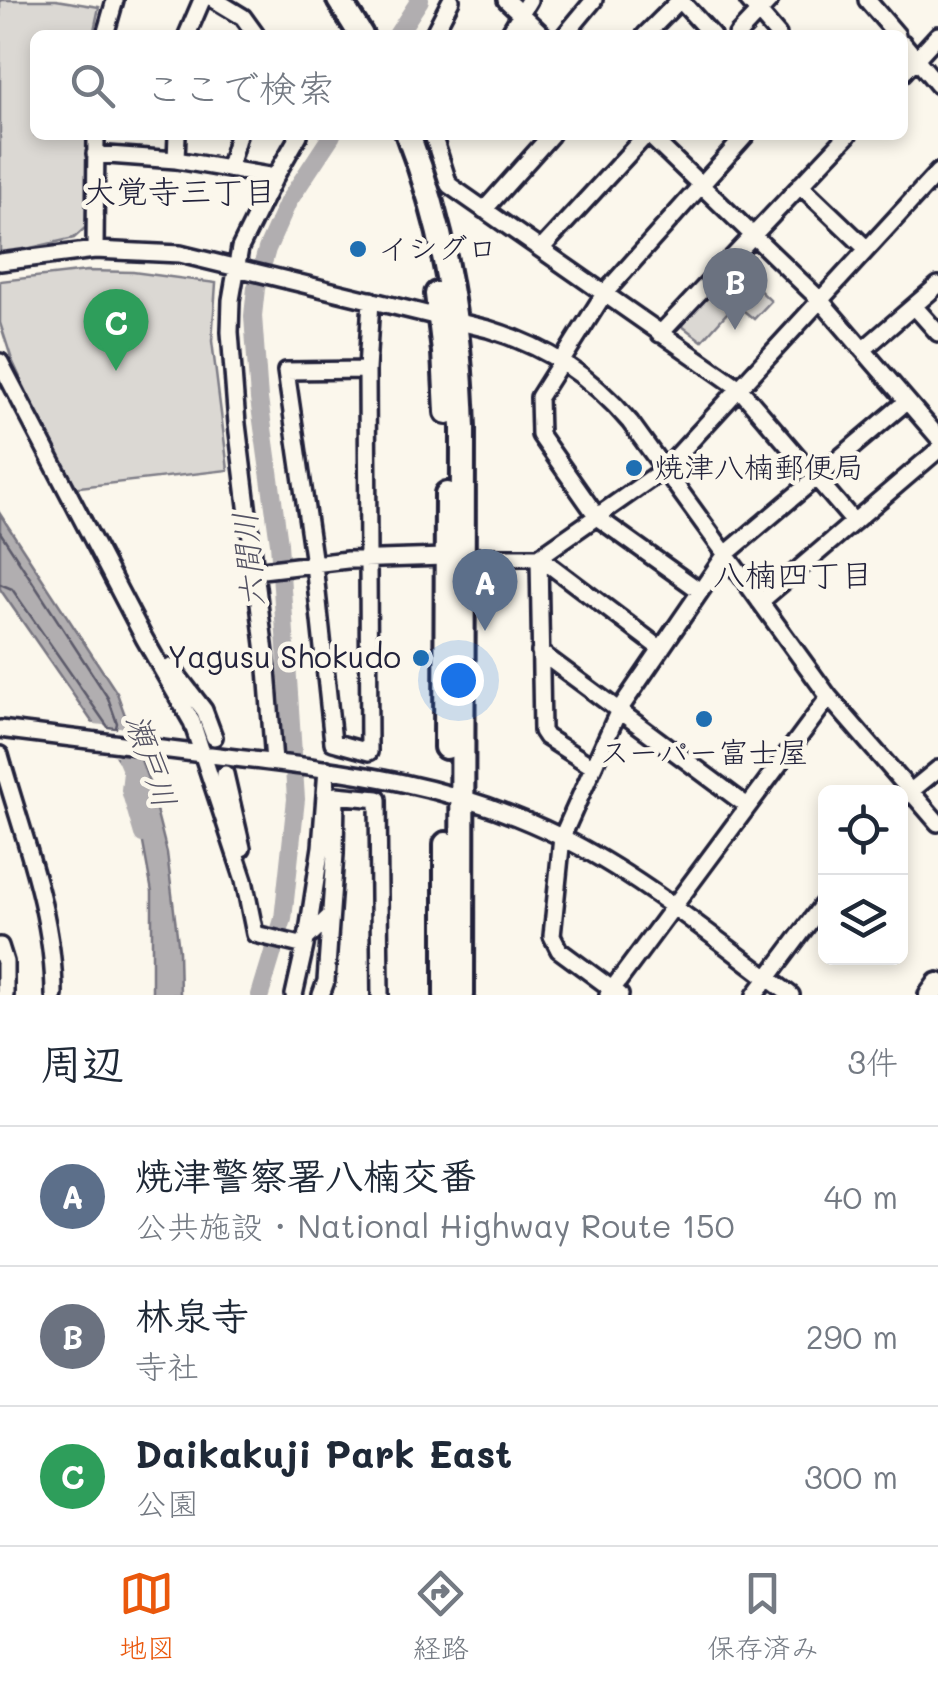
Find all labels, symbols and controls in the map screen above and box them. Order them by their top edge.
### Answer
search box [30,30,908,140]
icon: search [65,58,120,113]
text: ここで検索 [145,62,335,112]
district label: 大覚寺三丁目 [84,169,276,211]
place label: イシグロ [378,227,497,267]
marker: イシグロ [347,238,369,260]
pin: B [702,248,768,330]
pin: C [84,288,148,371]
place label: 焼津八楠郵便局 [654,446,864,486]
marker: 焼津八楠郵便局 [623,457,645,479]
water label: 六間川 [222,511,272,610]
pin: A [452,548,518,631]
district label: 八楠四丁目 [713,552,873,594]
place label: Yagusu Shokudo [168,636,401,676]
marker: Yagusu Shokudo [410,647,432,669]
your location [433,655,484,706]
water label: 瀬戸川 [118,708,188,813]
marker: スーパー富士屋 [693,708,715,730]
place label: スーパー富士屋 [600,731,808,771]
map controls [818,785,908,965]
button: locate [818,785,908,875]
button: layers [818,875,908,965]
text: 周辺 [40,1035,124,1090]
text: 3件 [847,1040,898,1082]
text: 焼津警察署八楠交番 [135,1150,477,1200]
text: A [61,1175,84,1217]
text: 40 m [824,1175,898,1217]
text: 公共施設 · National Highway Route 150 [135,1204,735,1246]
text: 林泉寺 [135,1290,249,1340]
text: B [62,1315,83,1357]
text: 290 m [806,1315,898,1357]
text: 寺社 [135,1344,199,1386]
text: Daikakuji Park East [135,1428,512,1478]
text: C [61,1455,84,1497]
text: 300 m [804,1455,898,1497]
text: 公園 [135,1481,199,1523]
tab: 地図 [119,1566,175,1666]
tab: 経路 [413,1566,469,1666]
tab: 保存済み [707,1566,819,1666]

